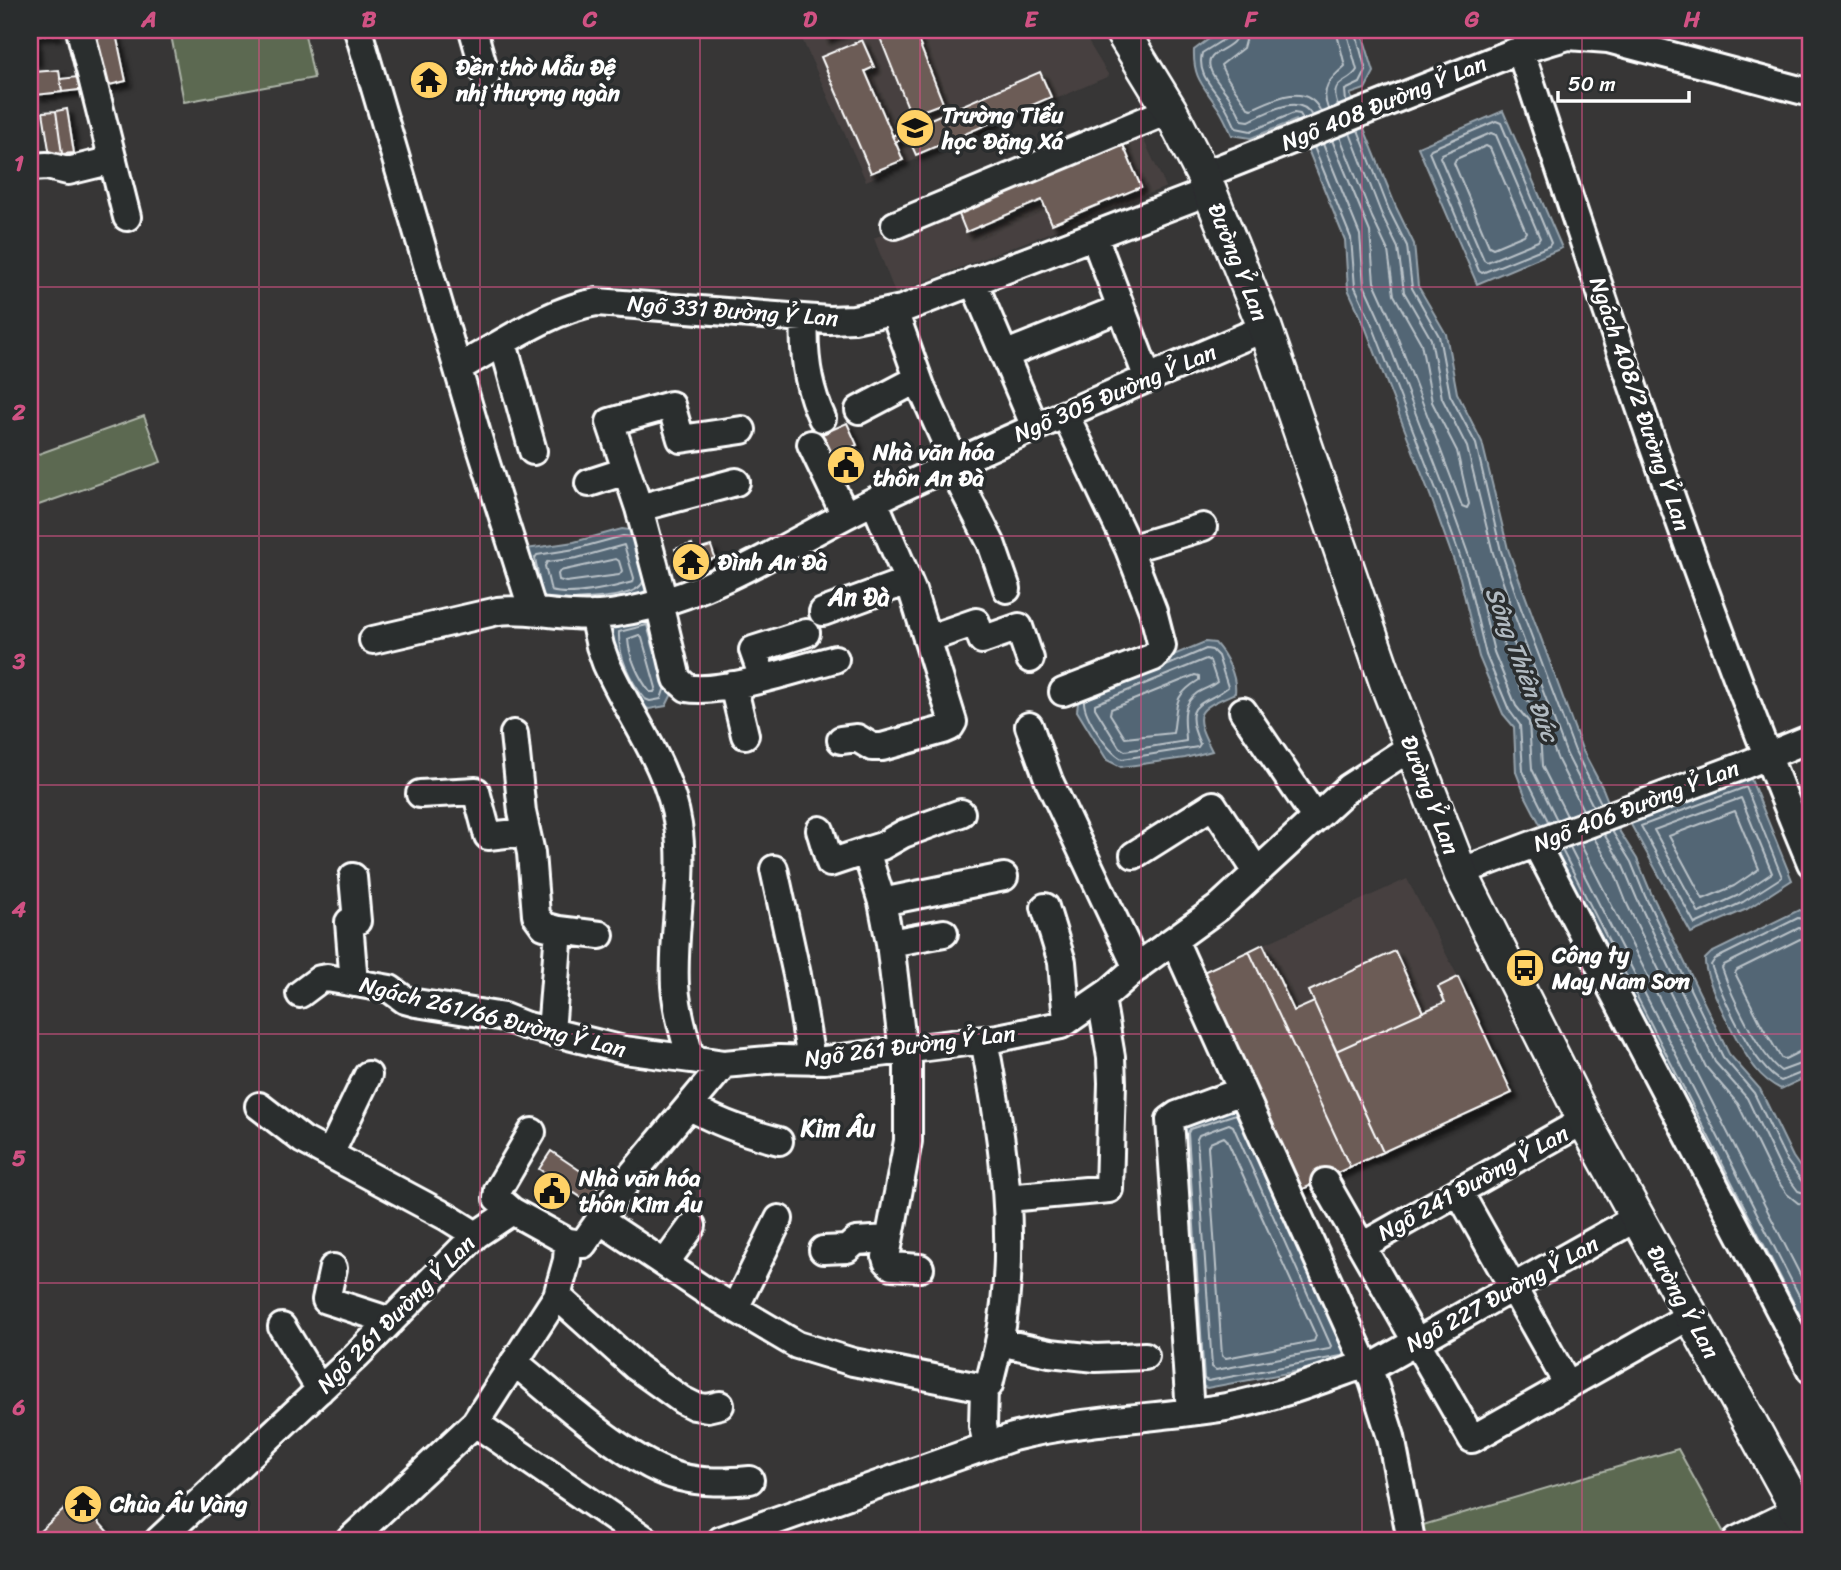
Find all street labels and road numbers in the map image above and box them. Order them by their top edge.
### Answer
street label: Ngõ 408 Đường Ỷ Lan [1275,43,1493,163]
street label: Đường Ỷ Lan [1196,196,1280,328]
street label: Ngách 408/2 Đường Ỷ Lan [1577,271,1703,537]
street label: Ngõ 331 Đường Ỷ Lan [626,283,840,339]
street label: Ngõ 305 Đường Ỷ Lan [1007,332,1223,454]
street label: Đường Ỷ Lan [1388,729,1472,861]
street label: Ngõ 406 Đường Ỷ Lan [1527,748,1745,864]
street label: Ngách 261/66 Đường Ỷ Lan [355,964,631,1070]
street label: Ngõ 261 Đường Ỷ Lan [802,1013,1018,1079]
street label: Ngõ 241 Đường Ỷ Lan [1370,1113,1576,1253]
street label: Ngõ 261 Đường Ỷ Lan [306,1224,486,1404]
street label: Ngõ 227 Đường Ỷ Lan [1398,1224,1606,1364]
street label: Đường Ỷ Lan [1635,1237,1731,1367]

